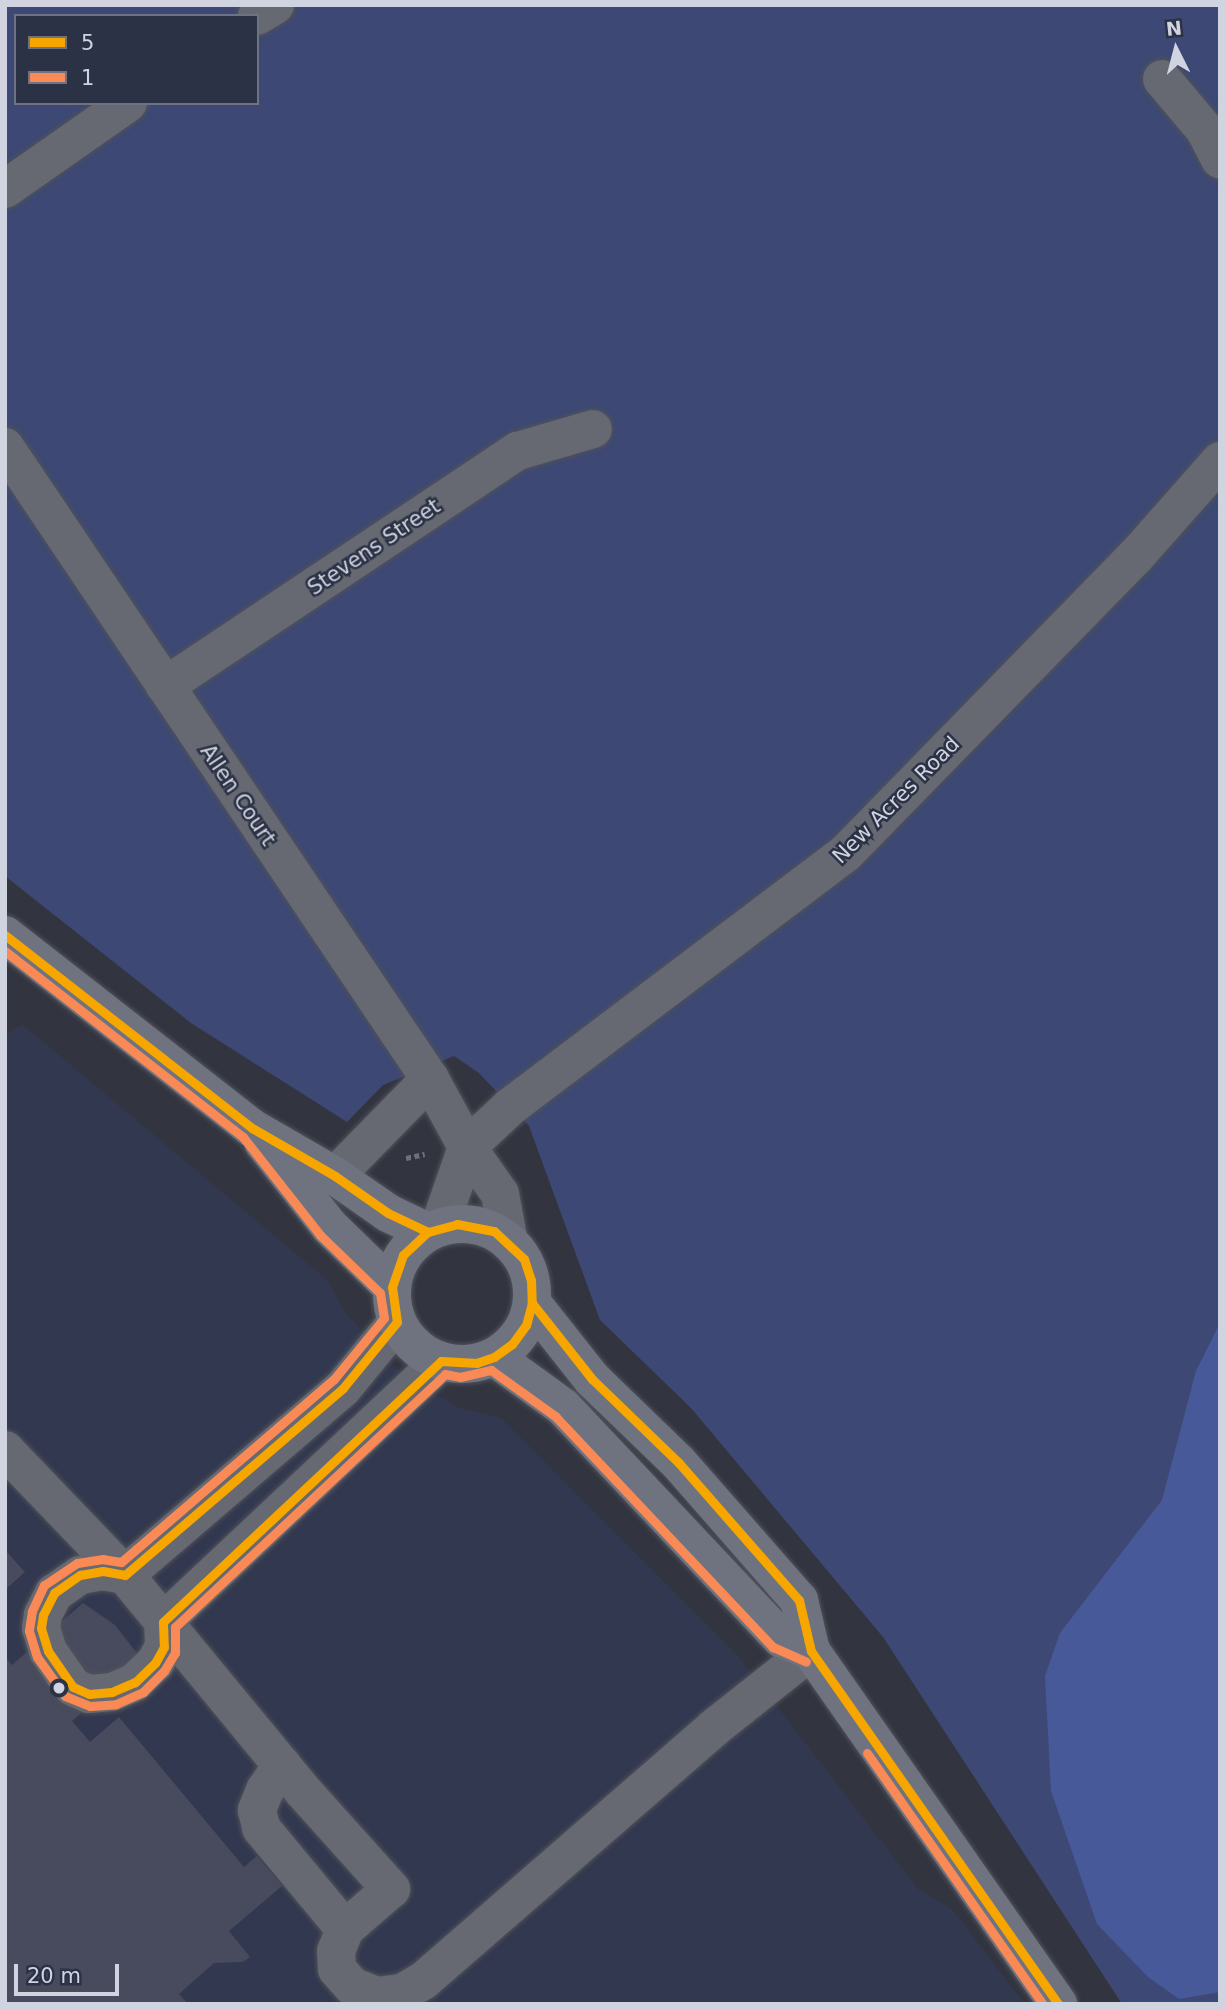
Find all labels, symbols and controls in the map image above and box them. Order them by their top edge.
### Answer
legend [14,14,259,105]
north arrow [1141,14,1211,84]
text: N [1165,16,1183,40]
text: 5 [81,31,94,55]
text: 1 [81,66,94,90]
street label: Stevens Street [303,493,445,601]
street label: New Acres Road [827,731,965,869]
street label: Allen Court [195,740,281,850]
unlabelled marker [52,1681,66,1695]
scale bar [18,1950,122,1994]
text: 20 m [27,1964,81,1988]

